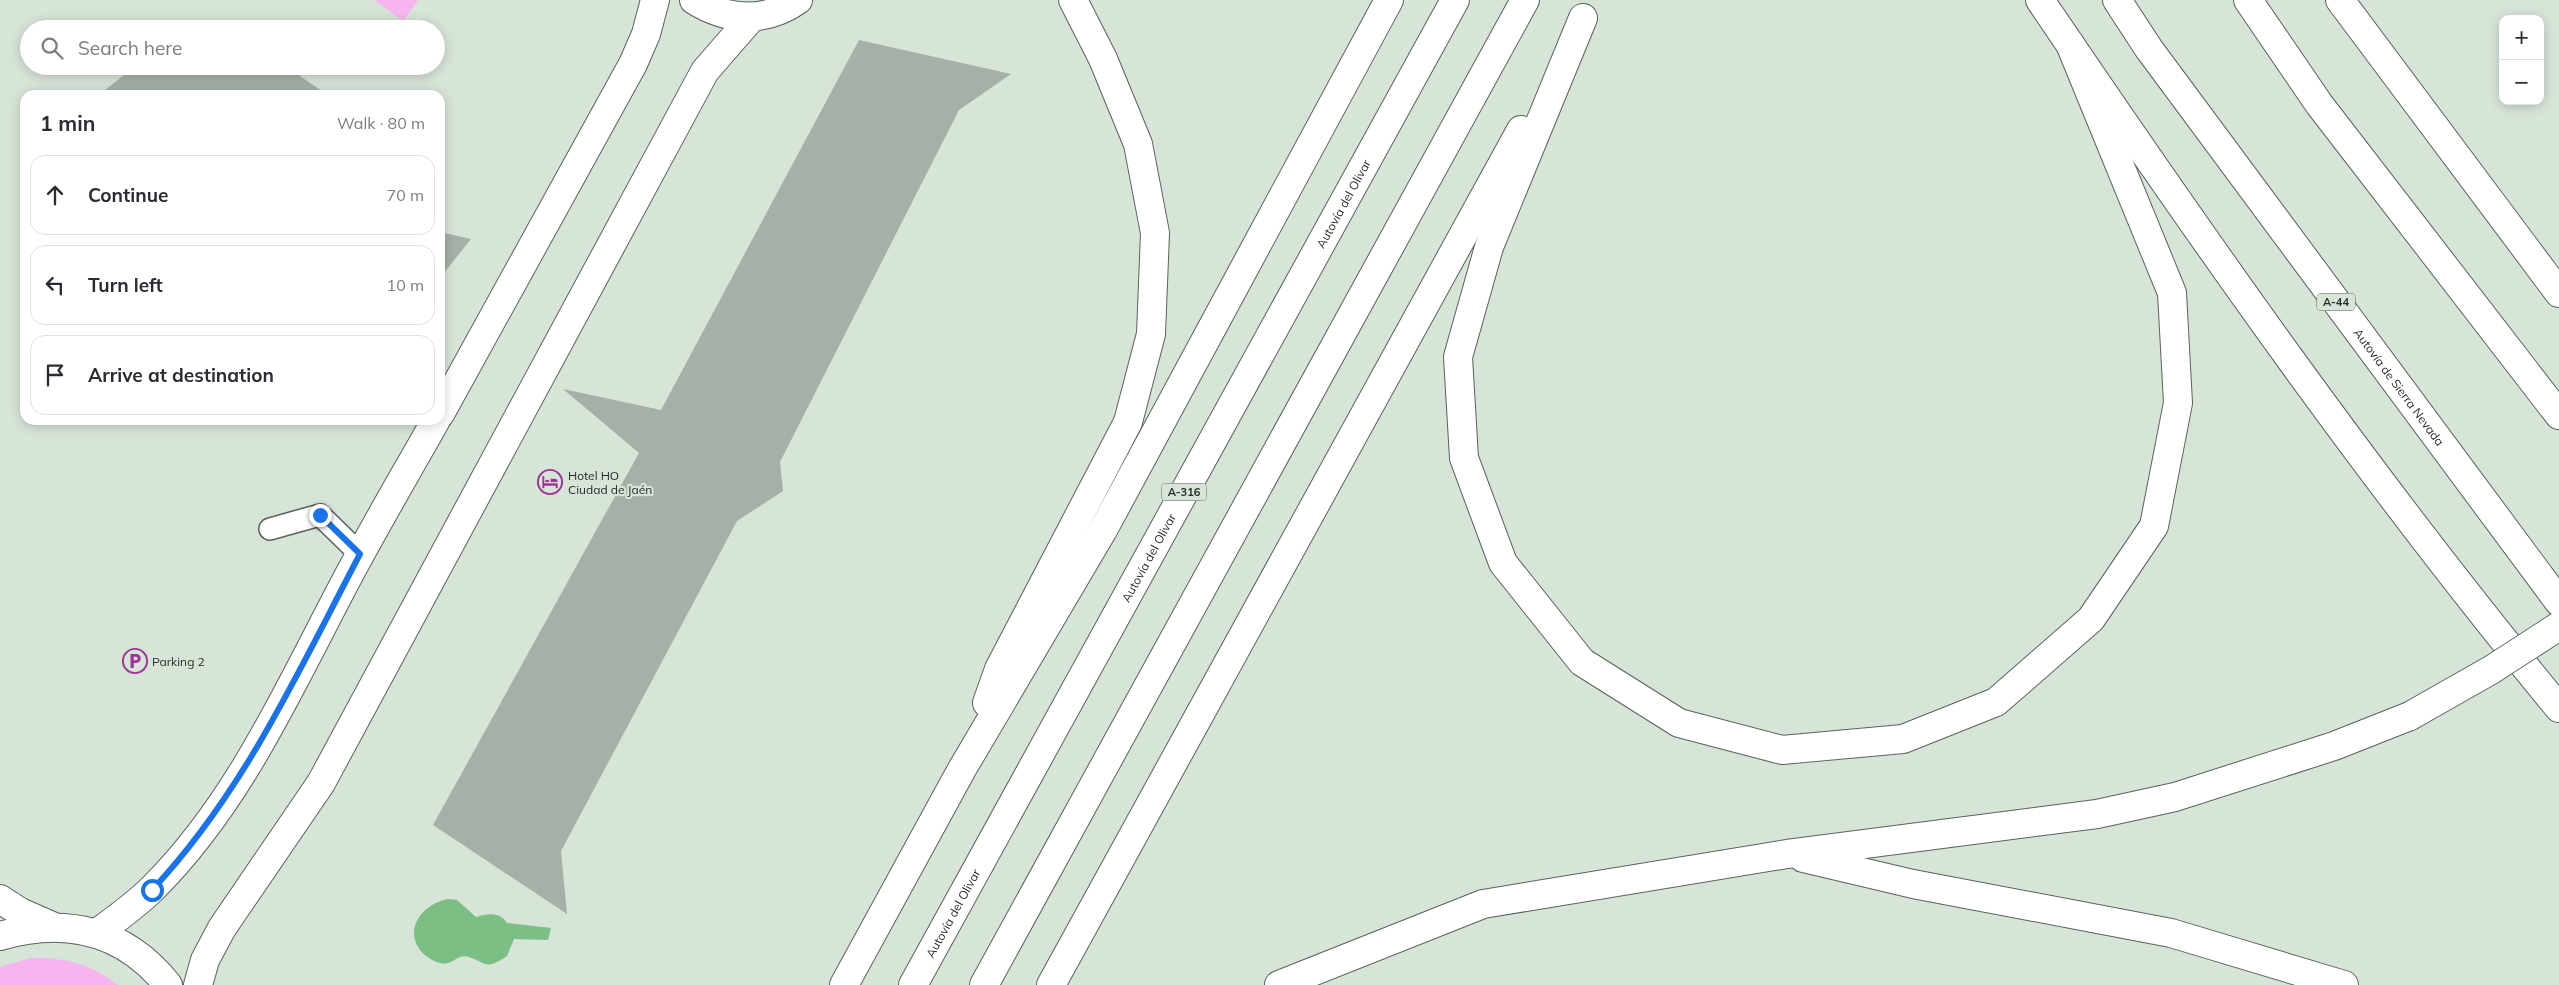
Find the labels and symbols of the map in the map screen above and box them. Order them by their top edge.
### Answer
street label: Autovía del Olivar [1313,156,1374,250]
road number: A-44 [2317,294,2355,310]
street label: Autovía de Sierra Nevada [2351,325,2448,448]
place label: Hotel HO Ciudad de Jaén [568,468,652,497]
hotel icon: Hotel HO Ciudad de Jaén [537,469,563,495]
road number: A-316 [1162,484,1206,501]
route end [309,504,332,527]
street label: Autovía del Olivar [1118,510,1179,604]
parking icon: Parking 2 [122,648,148,674]
place label: Parking 2 [152,654,205,669]
street label: Autovía del Olivar [922,866,983,960]
route start [141,879,164,902]

